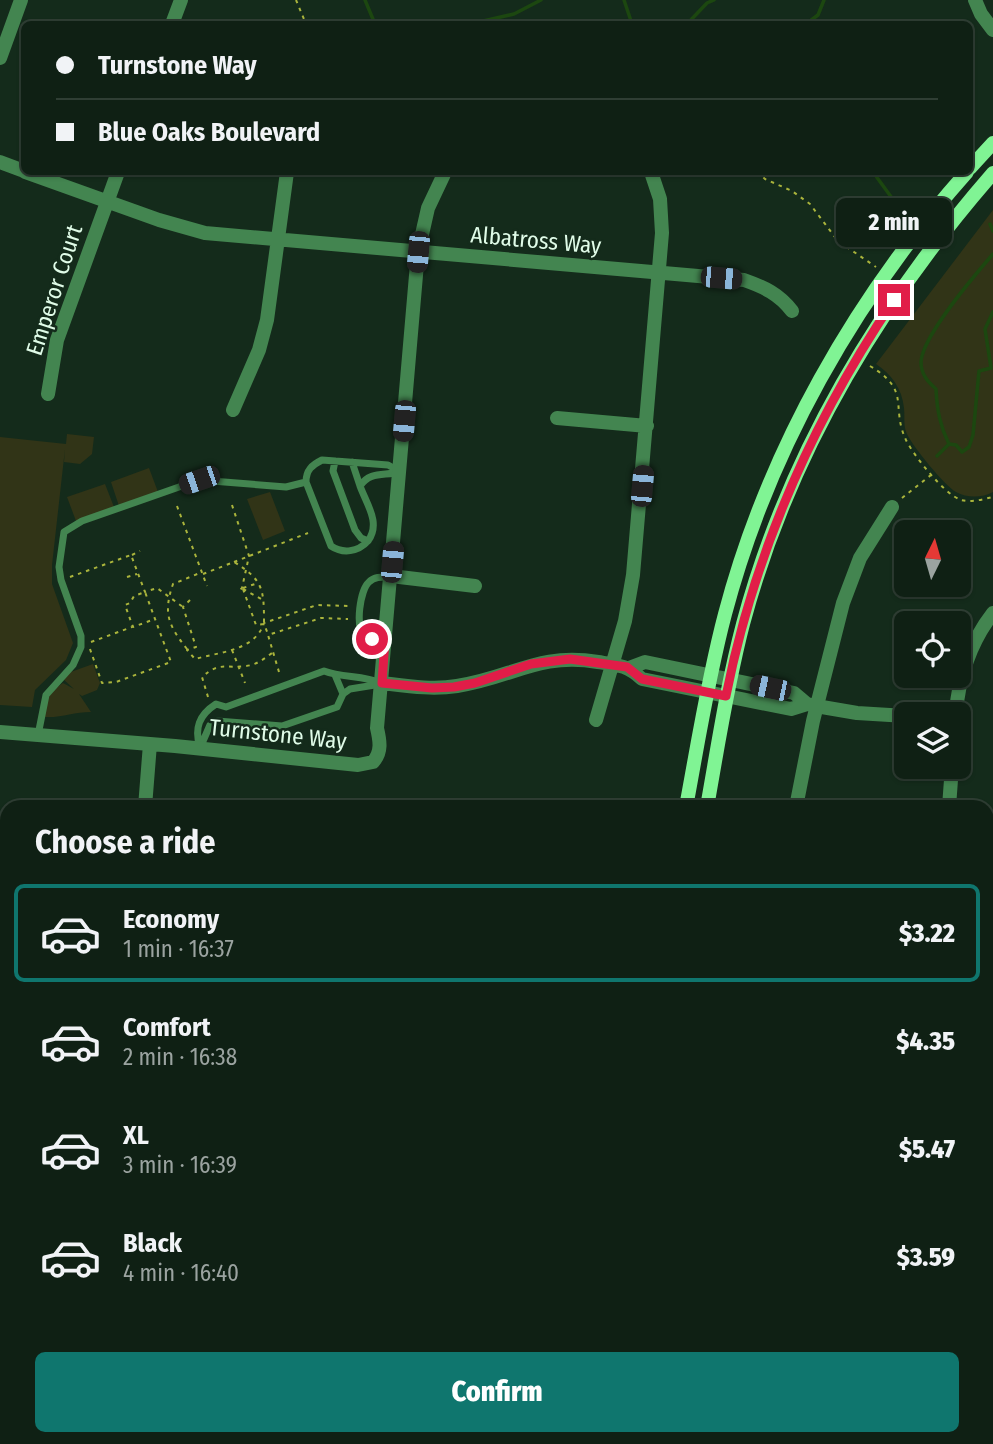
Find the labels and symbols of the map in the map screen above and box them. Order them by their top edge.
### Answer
callout: 2 min [836,198,952,247]
street label: Albatross Way [470,220,603,260]
street label: Emperor Court [20,221,88,359]
car [406,230,431,274]
car [700,266,743,290]
route end [878,284,910,316]
car [392,399,417,443]
car [176,463,223,497]
car [630,464,655,508]
north arrow [894,520,971,597]
car [380,540,405,584]
route start [356,623,388,655]
car [748,673,793,703]
street label: Turnstone Way [208,713,349,755]

